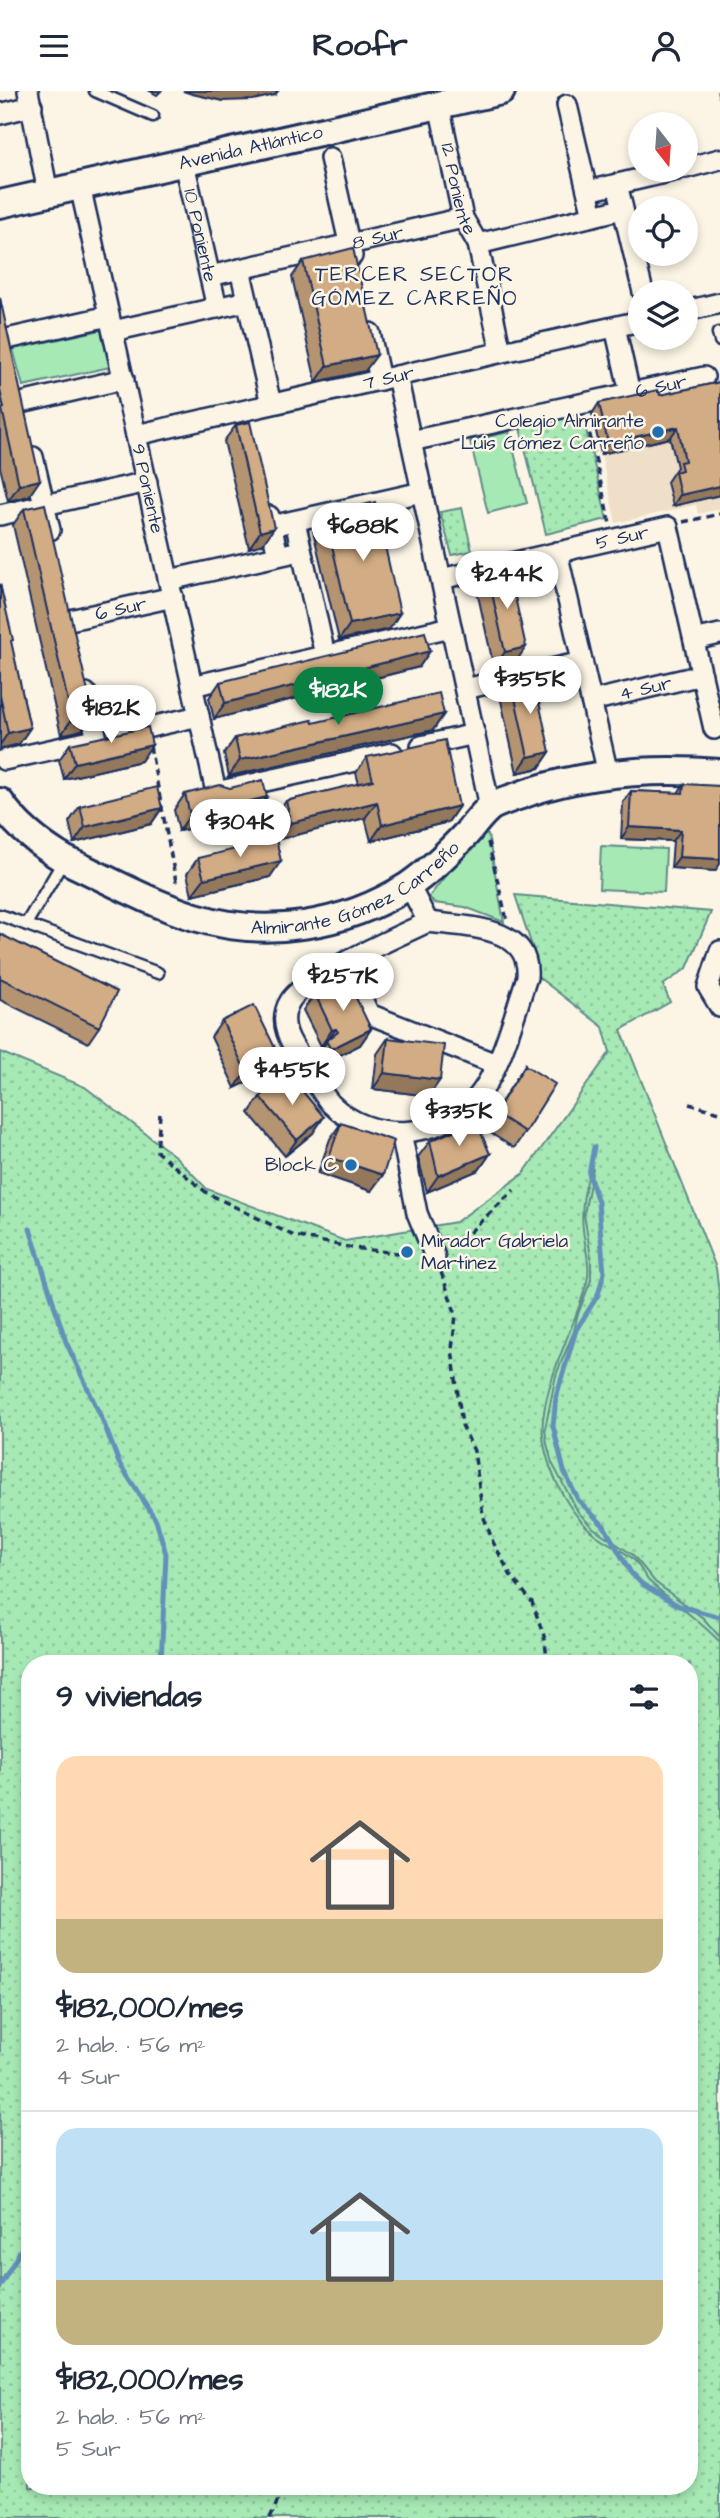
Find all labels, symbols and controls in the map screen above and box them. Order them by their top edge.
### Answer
text: Roofr [312,23,408,68]
icon: menu [35,27,73,65]
icon: person [647,27,685,65]
north arrow [628,112,698,182]
map controls [628,112,698,350]
street label: Avenida Atlántico [176,118,326,177]
street label: 12 Poniente [434,140,483,240]
street label: 10 Poniente [177,186,224,284]
button: locate [628,196,698,266]
street label: 8 Sur [349,218,407,257]
district label: TERCER SECTOR GÓMEZ CARREÑO [311,260,519,313]
button: layers [628,280,698,350]
street label: 7 Sur [360,359,417,397]
street label: 6 Sur [633,368,690,405]
place label: Colegio Almirante Luis Gómez Carreño [461,408,644,457]
marker: Colegio Almirante Luis Gómez Carreño [650,424,666,440]
street label: 9 Poniente [125,441,171,536]
pin: $688K [314,503,412,563]
text: $688K [328,510,398,542]
street label: 5 Sur [593,518,652,557]
pin: $244K [458,552,556,611]
text: $244K [471,558,543,590]
street label: 6 Sur [92,590,150,627]
pin: $355K [481,657,579,716]
text: $355K [495,663,566,695]
pin: $182K [289,667,387,727]
street label: 4 Sur [617,669,675,707]
text: $182K [309,674,367,706]
pin: $182K [62,685,160,745]
text: $182K [82,692,140,724]
pin: $304K [191,799,289,859]
text: $304K [206,806,274,838]
street label: Almirante Gómez Carreño [250,835,466,941]
pin: $257K [294,953,392,1013]
text: $257K [308,960,378,992]
pin: $455K [243,1047,341,1107]
text: $455K [255,1054,329,1086]
pin: $335K [410,1089,508,1148]
text: $335K [426,1095,492,1127]
place label: Block C [265,1152,338,1179]
marker: Block C [343,1157,359,1173]
place label: Mirador Gabriela Martínez [421,1228,568,1277]
marker: Mirador Gabriela Martínez [399,1244,415,1260]
text: 9 viviendas [56,1676,202,1718]
icon: filters [625,1678,663,1716]
icon: home [297,1802,423,1928]
text: $182,000/mes [56,1987,244,2029]
text: 2 hab. · 56 m² [56,2029,206,2061]
text: 4 Sur [56,2061,120,2093]
icon: home [297,2174,423,2300]
text: $182,000/mes [56,2359,244,2401]
text: 2 hab. · 56 m² [56,2401,206,2433]
text: 5 Sur [56,2433,121,2465]

